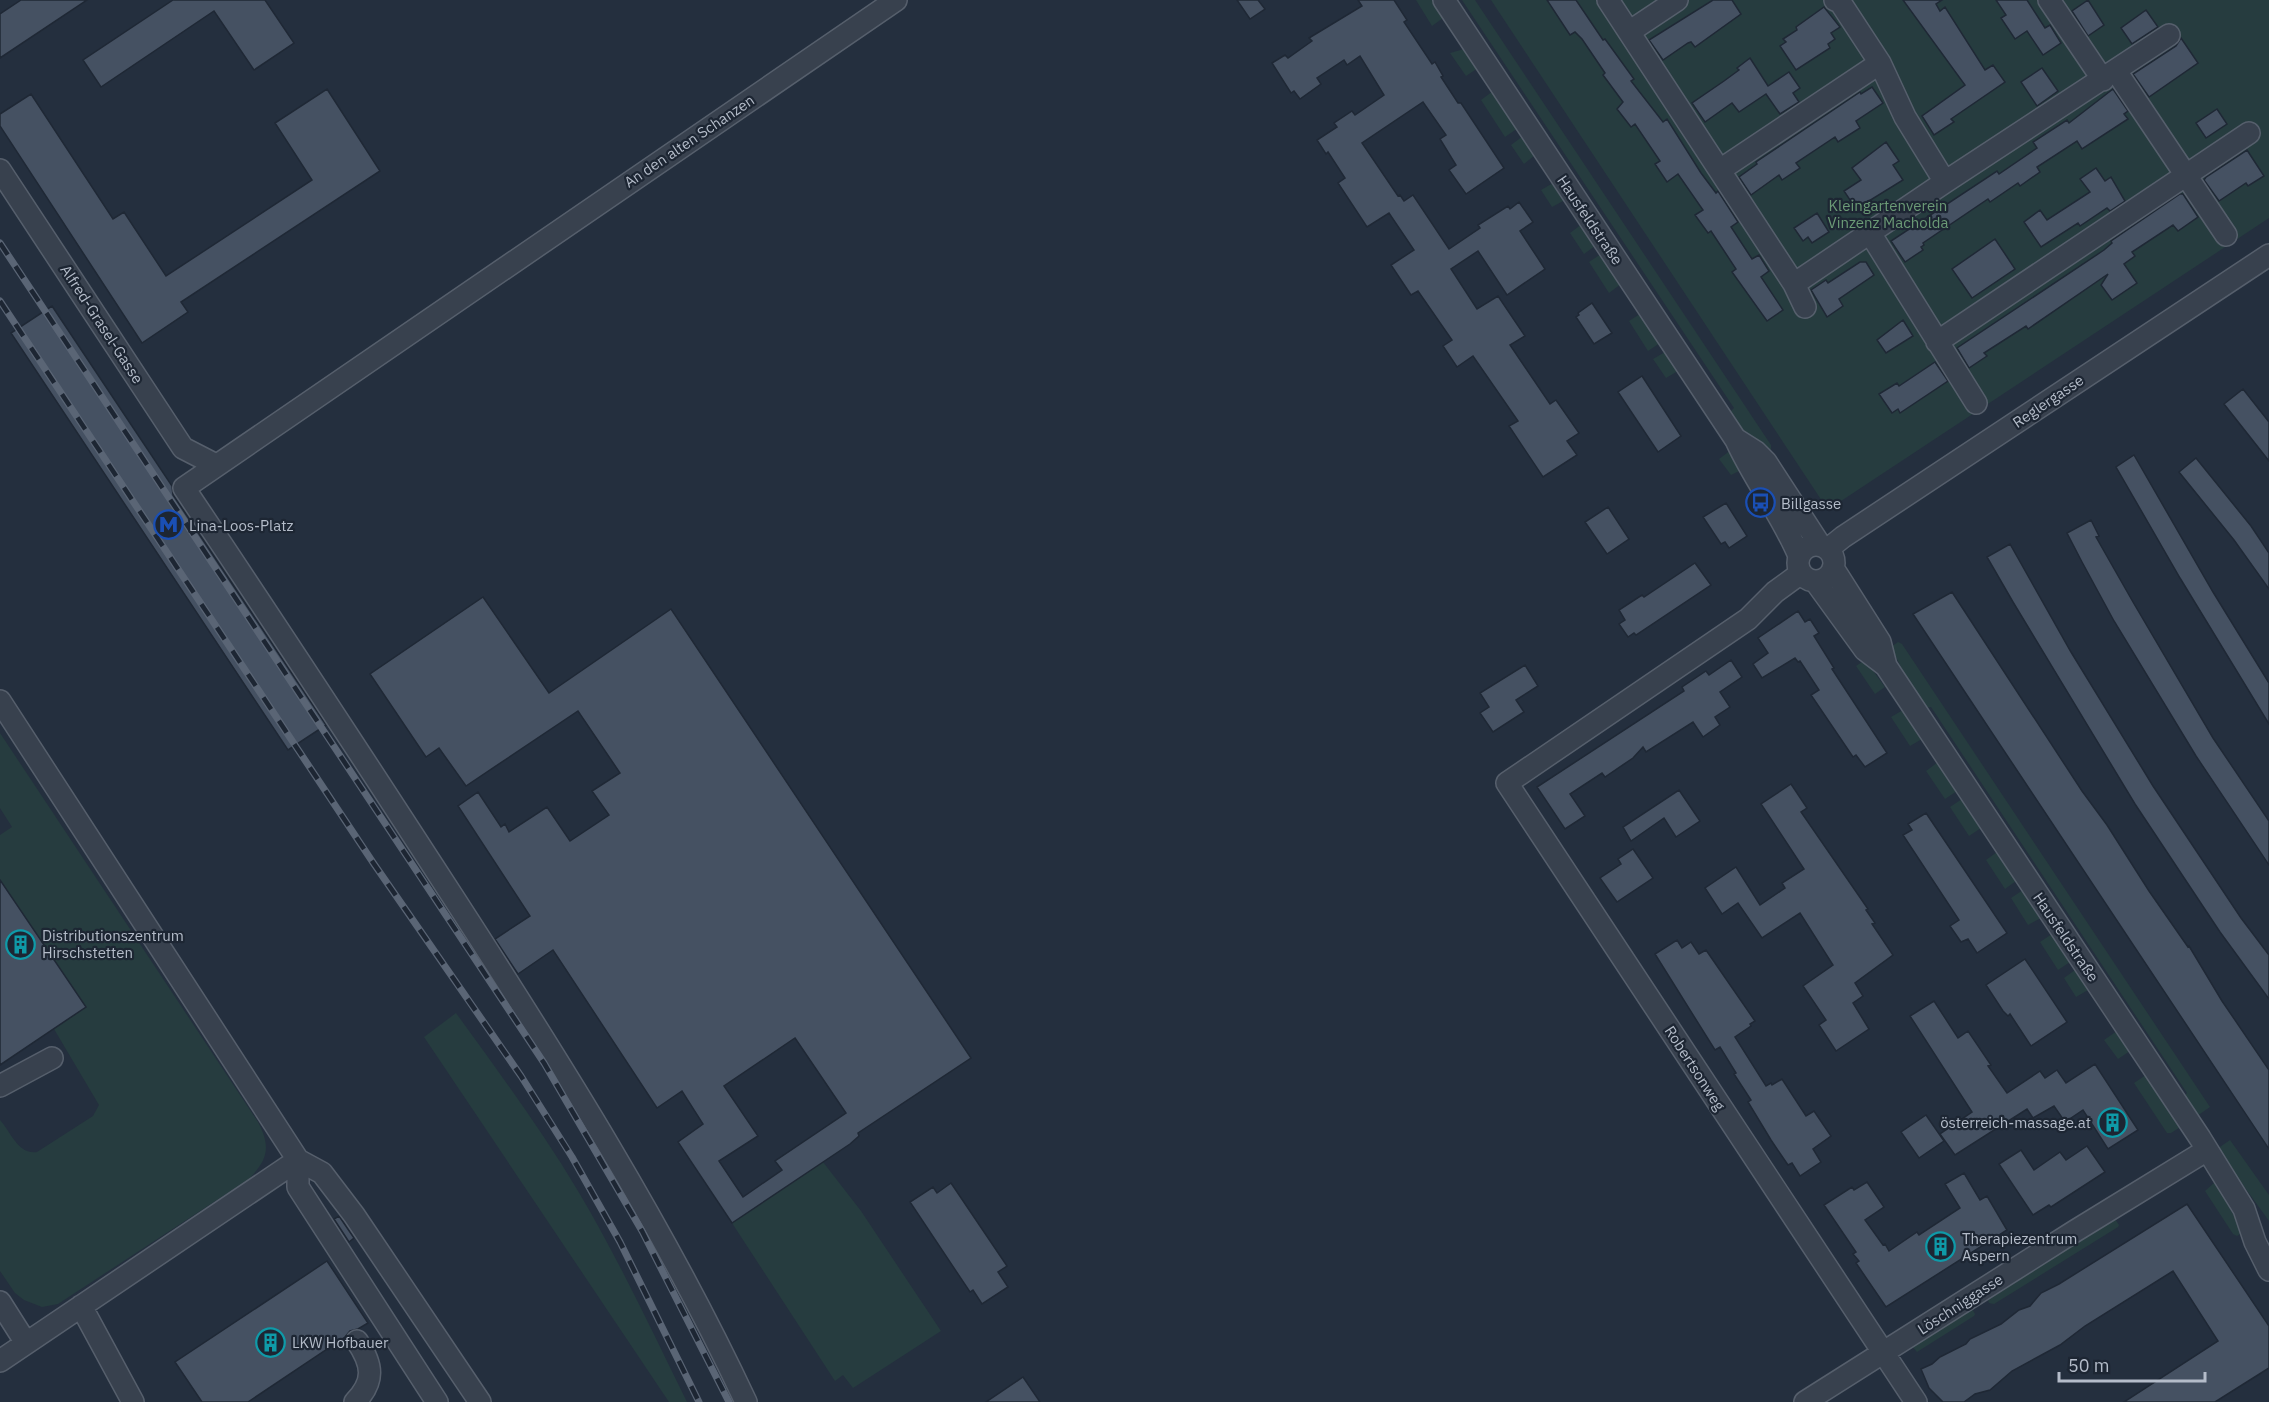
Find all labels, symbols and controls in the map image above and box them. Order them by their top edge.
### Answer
street label: An den alten Schanzen [620,90,758,192]
street label: Hausfeldstraße [1553,172,1627,268]
park label: Kleingartenverein Vinzenz Macholda [1828,196,1948,232]
street label: Alfred-Grasel-Gasse [56,261,148,387]
street label: Reglergasse [2009,370,2087,432]
bus stop icon: Billgasse [1744,487,1776,519]
place label: Billgasse [1781,494,1841,513]
metro station icon: Lina-Loos-Platz [152,509,184,541]
place label: Lina-Loos-Platz [189,516,293,535]
street label: Hausfeldstraße [2029,889,2103,985]
place label: Distributionszentrum Hirschstetten [42,926,184,962]
building icon: Distributionszentrum Hirschstetten [5,928,37,960]
street label: Robertsonweg [1661,1022,1730,1114]
building icon: österreich-massage.at [2096,1106,2128,1138]
place label: österreich-massage.at [1940,1113,2091,1132]
place label: Therapiezentrum Aspern [1962,1229,2077,1265]
building icon: Therapiezentrum Aspern [1925,1231,1957,1263]
street label: Löschniggasse [1914,1269,2006,1339]
building icon: LKW Hofbauer [255,1326,287,1358]
place label: LKW Hofbauer [292,1333,389,1352]
scale bar [2059,1345,2204,1383]
text: 50 m [2068,1354,2110,1377]

